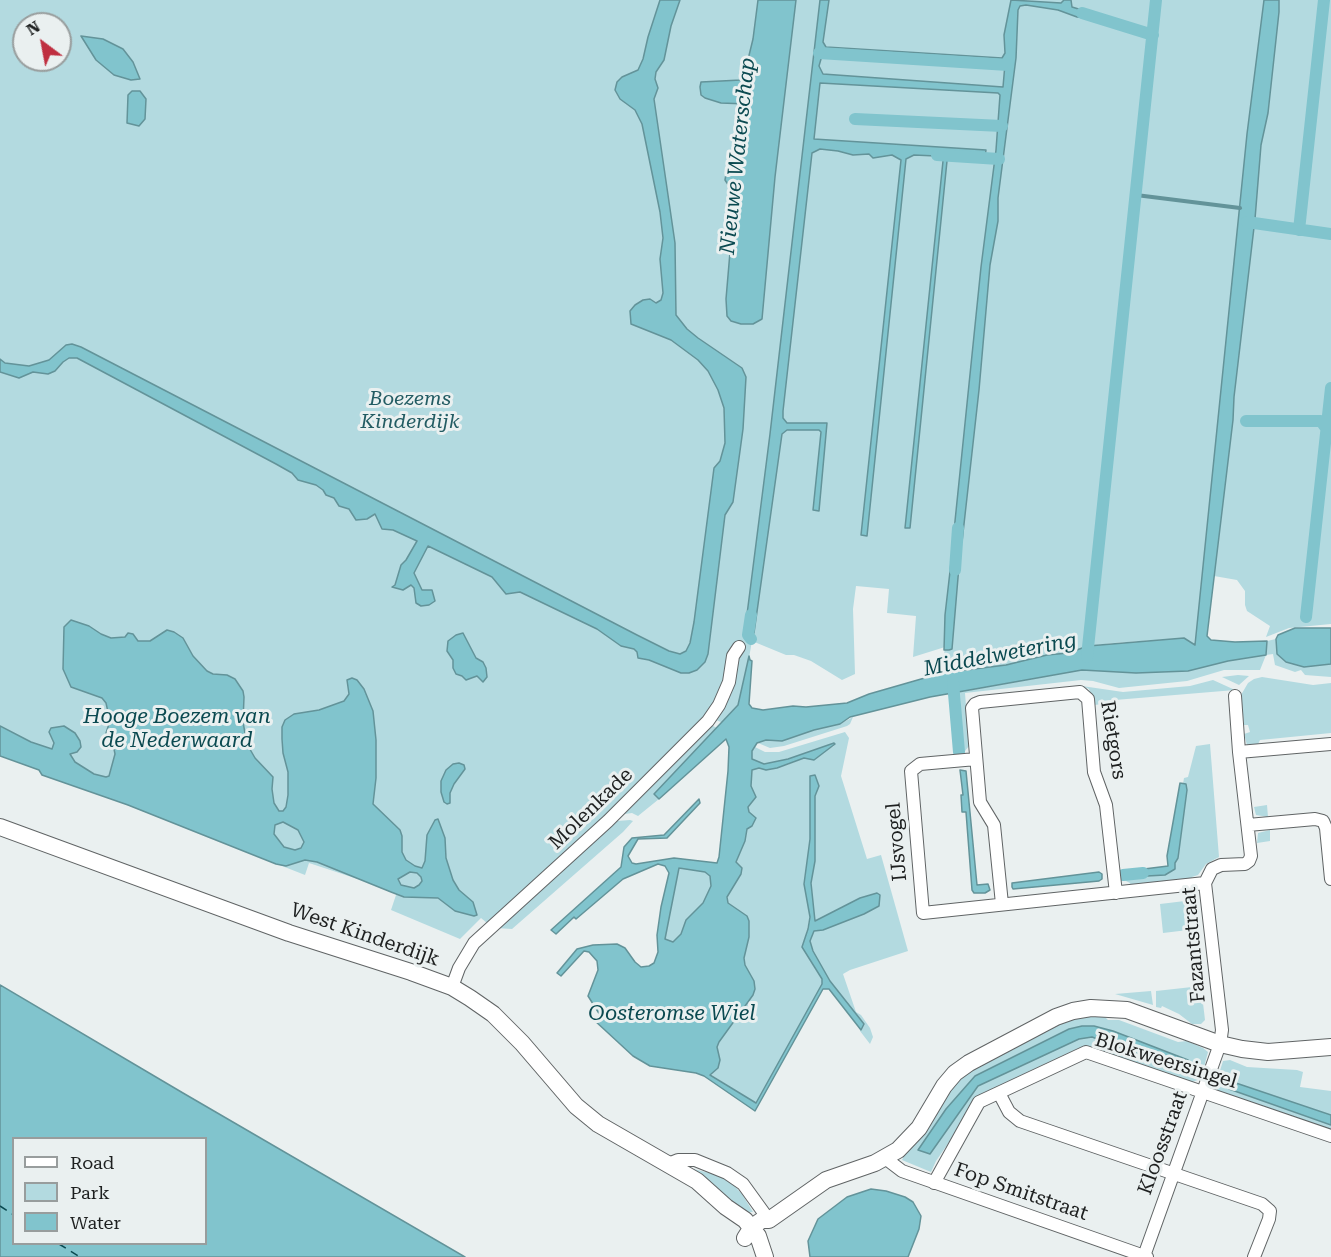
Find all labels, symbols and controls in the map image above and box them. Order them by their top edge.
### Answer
north arrow [12,12,72,72]
text: N [23,17,44,39]
water label: Nieuwe Waterschap [715,56,761,256]
park label: Boezems Kinderdijk [360,387,460,434]
water label: Middelwetering [921,628,1079,682]
street label: Rietgors [1095,699,1131,781]
water label: Hooge Boezem van de Nederwaard [83,704,271,754]
street label: Molenkade [544,763,638,855]
street label: IJsvogel [882,802,912,882]
street label: Fazantstraat [1177,886,1211,1004]
street label: West Kinderdijk [287,898,443,972]
water label: Oosteromse Wiel [588,1001,756,1027]
street label: Blokweersingel [1092,1028,1240,1094]
street label: Kloosstraat [1133,1088,1193,1198]
legend [12,1137,207,1245]
text: Road [70,1152,114,1173]
street label: Fop Smitstraat [951,1158,1091,1226]
text: Park [70,1182,110,1203]
text: Water [70,1212,121,1233]

